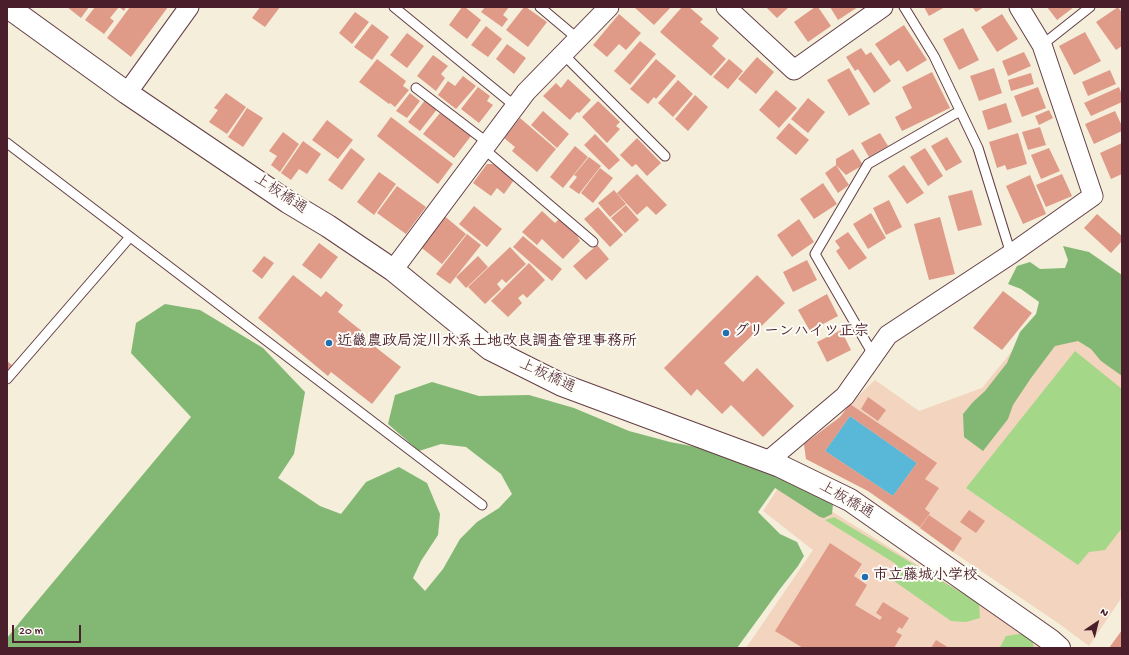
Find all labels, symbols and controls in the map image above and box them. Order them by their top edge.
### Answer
street label: 上板橋通 [250,171,310,219]
place label: グリーンハイツ正宗 [734,324,869,342]
marker: グリーンハイツ正宗 [721,328,731,338]
place label: 近畿農政局淀川水系土地改良調査管理事務所 [337,334,637,352]
marker: 近畿農政局淀川水系土地改良調査管理事務所 [324,338,334,348]
street label: 上板橋通 [516,356,578,398]
street label: 上板橋通 [816,478,876,524]
place label: 市立藤城小学校 [873,568,978,586]
marker: 市立藤城小学校 [860,572,870,582]
north arrow [1077,603,1117,643]
text: N [1097,606,1110,620]
scale bar [14,617,83,643]
text: 20 m [19,625,43,639]

